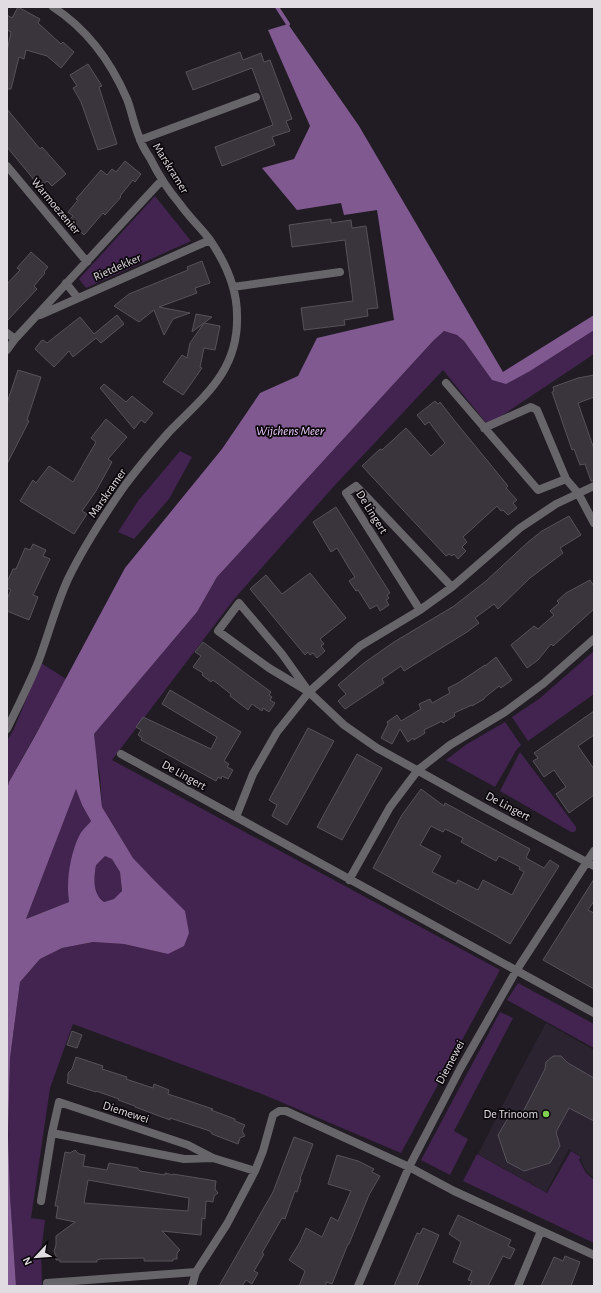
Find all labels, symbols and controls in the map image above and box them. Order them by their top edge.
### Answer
street label: Marskramer [151,141,191,195]
street label: Warmoezenier [29,176,83,236]
street label: Rietdekker [91,251,143,283]
water label: Wijchens Meer [256,425,325,438]
street label: Marskramer [86,466,128,520]
street label: De Lingert [354,488,390,536]
street label: De Lingert [160,758,208,792]
street label: De Lingert [484,789,532,823]
street label: Diemewei [434,1038,466,1086]
street label: Diemewei [101,1099,151,1125]
place label: De Trinoom [483,1108,538,1120]
marker: De Trinoom [541,1109,551,1119]
north arrow [16,1237,56,1277]
text: N [21,1255,34,1267]

